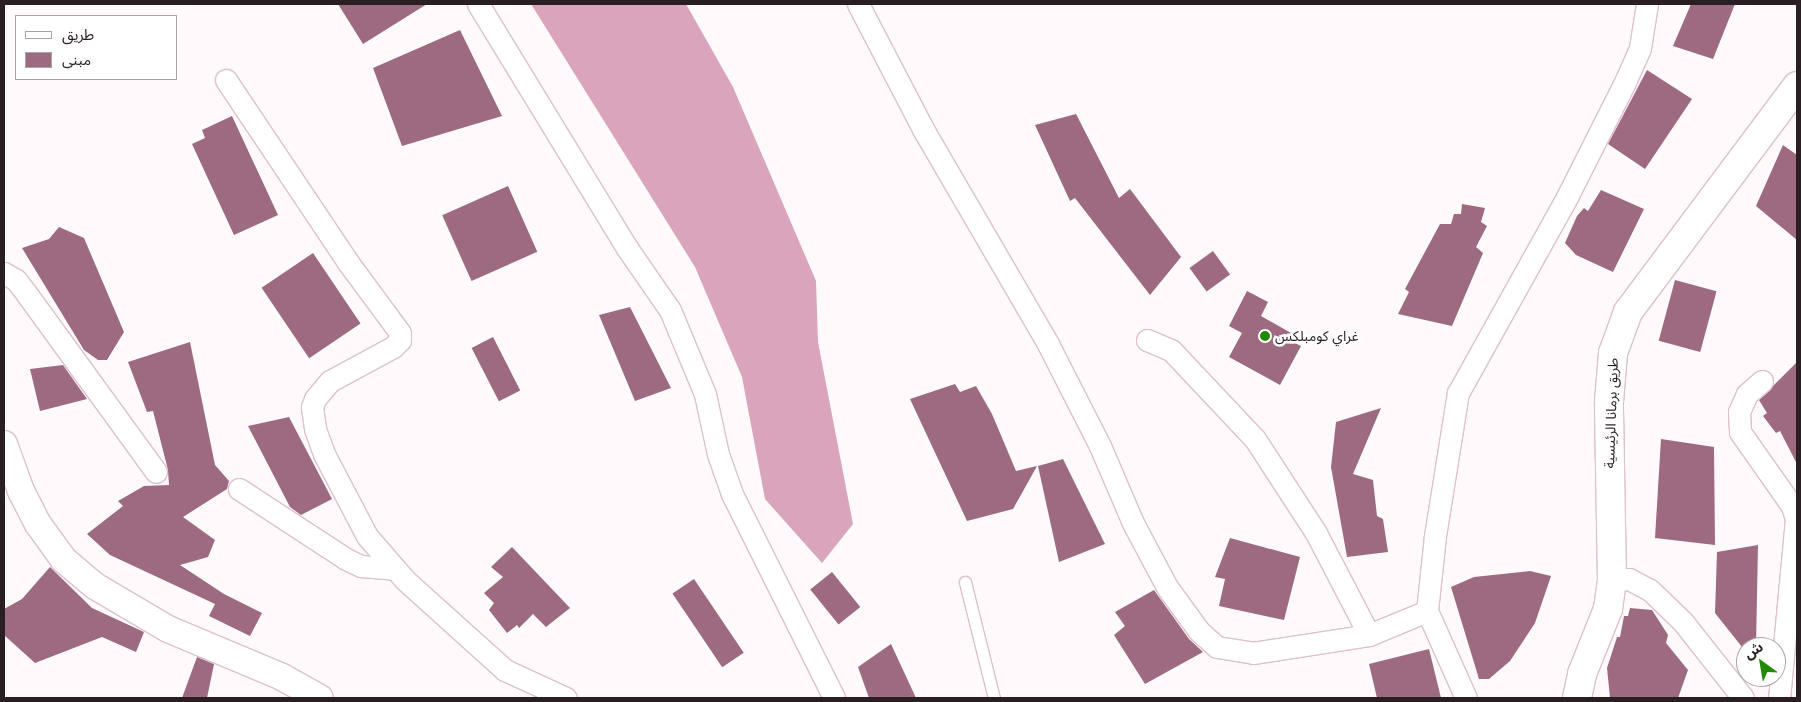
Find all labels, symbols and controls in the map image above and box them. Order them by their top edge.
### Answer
legend [15,15,178,80]
text: طريق [62,25,94,44]
text: مبنى [62,50,91,69]
place label: غراي كومبلكس [1275,328,1359,344]
marker: غراي كومبلكس [1259,330,1271,342]
street label: طريق برمانا الرئيسية [1601,357,1621,469]
north arrow [1736,637,1786,687]
text: ش [1741,637,1766,663]

